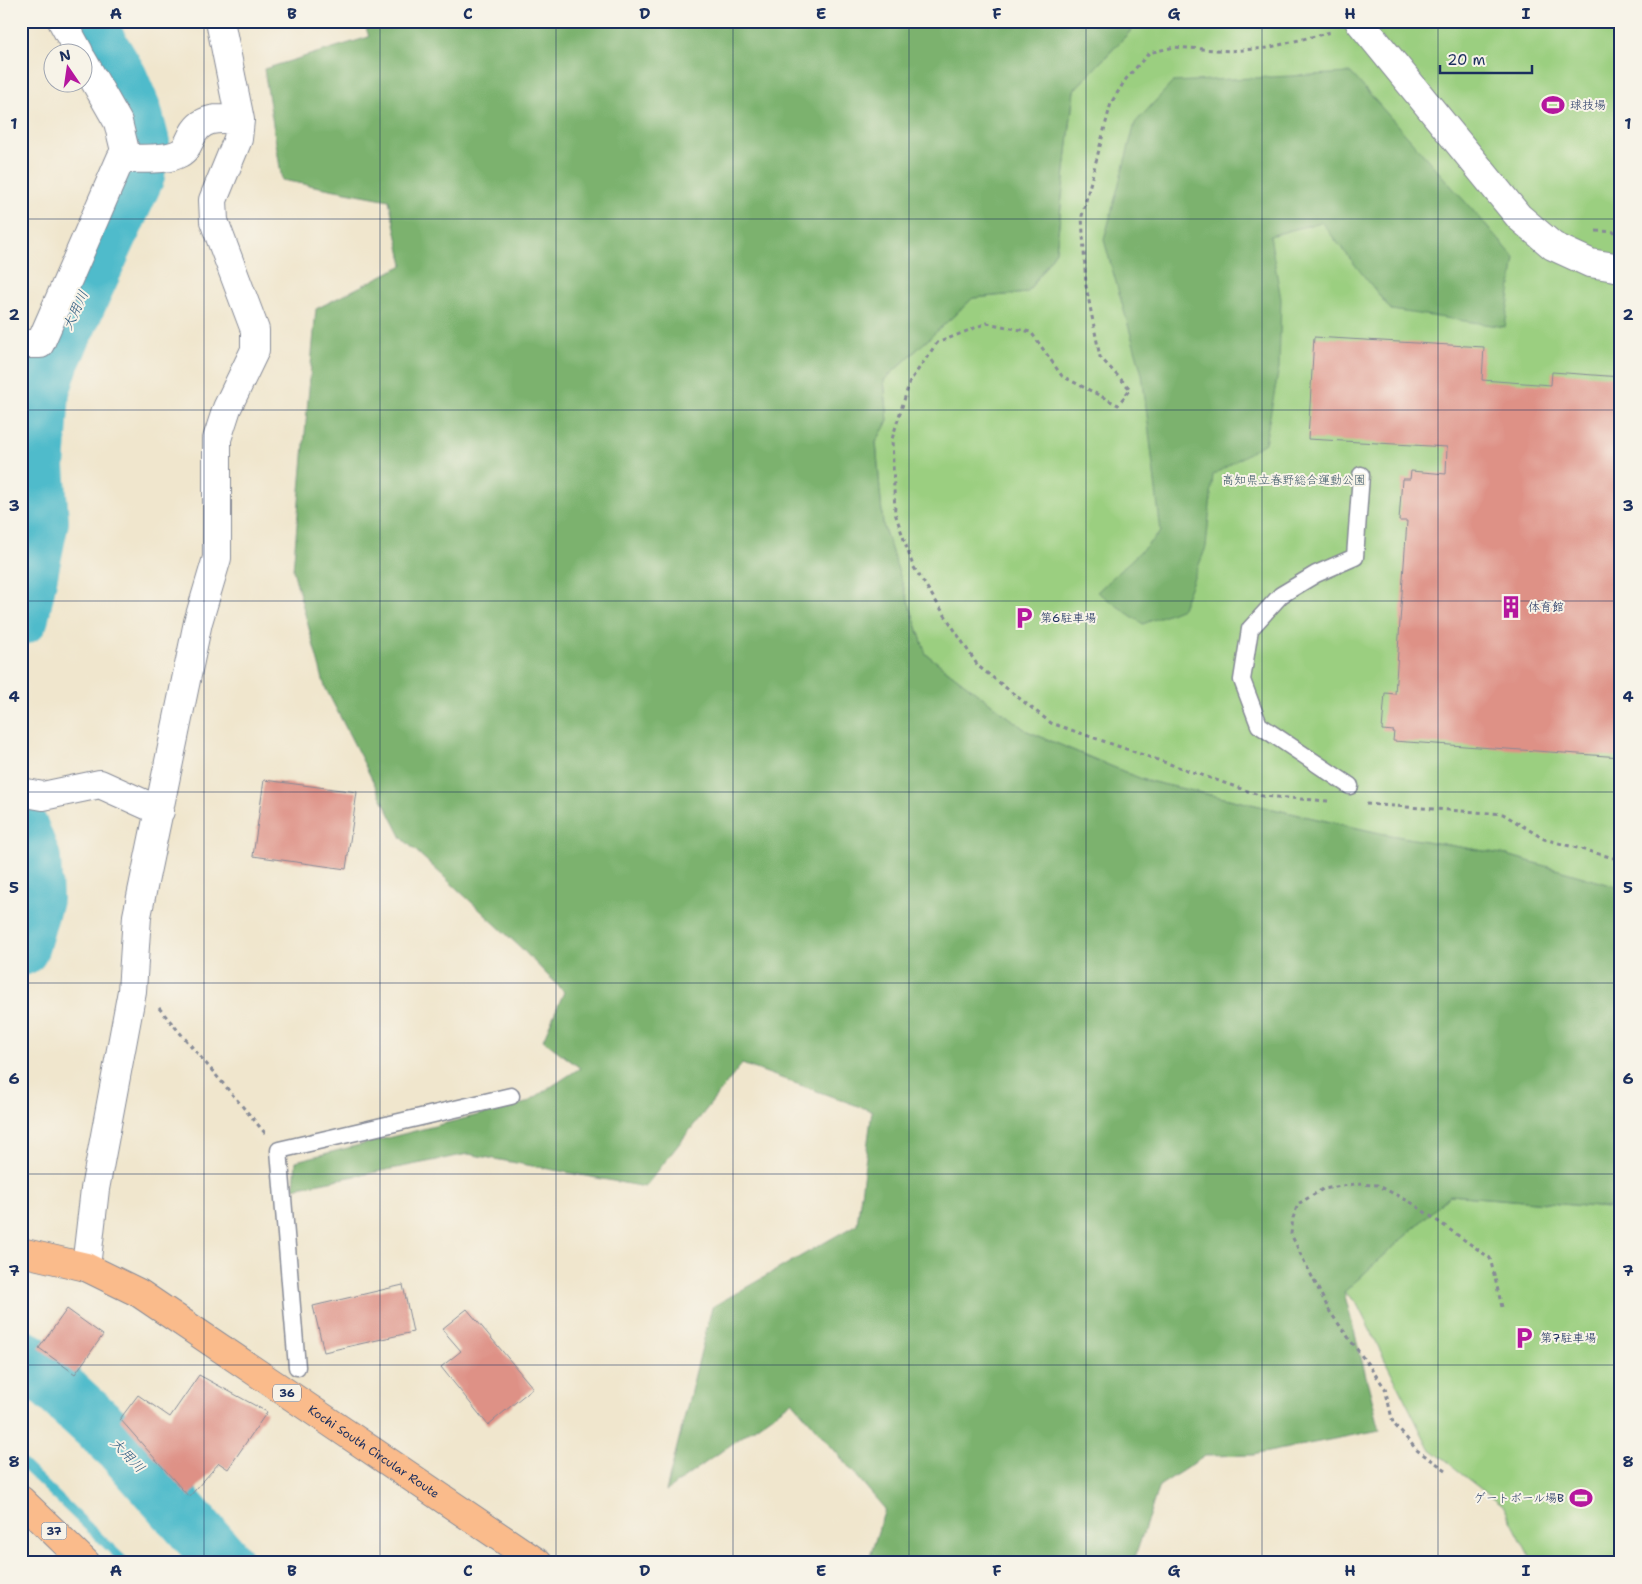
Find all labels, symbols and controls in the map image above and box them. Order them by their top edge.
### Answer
text: A [110,3,122,24]
text: B [287,3,297,24]
text: C [463,3,473,24]
text: D [639,3,651,24]
text: E [816,3,826,24]
text: F [992,3,1002,24]
text: G [1168,3,1181,24]
text: H [1344,3,1356,24]
text: I [1522,3,1531,24]
north arrow [42,42,92,92]
scale bar [1440,42,1532,74]
text: N [58,45,73,65]
text: 20 m [1447,50,1486,70]
sports icon: 球技場 [1540,92,1566,118]
place label: 球技場 [1570,97,1606,113]
text: 1 [10,113,18,134]
text: 1 [1624,113,1632,134]
water label: 大用川 [58,287,92,333]
text: 2 [8,304,20,325]
text: 2 [1622,304,1634,325]
park label: 高知県立春野総合運動公園 [1222,472,1366,488]
text: 3 [8,495,20,516]
text: 3 [1622,495,1634,516]
building icon: 体育館 [1498,594,1524,620]
place label: 体育館 [1528,599,1564,615]
parking icon: 第6駐車場 [1011,605,1037,631]
place label: 第6駐車場 [1040,610,1096,626]
text: 4 [8,686,20,707]
text: 4 [1622,686,1634,707]
text: 5 [9,877,19,898]
text: 5 [1623,877,1633,898]
text: 6 [8,1068,20,1089]
text: 6 [1622,1068,1634,1089]
text: 7 [8,1260,20,1281]
text: 7 [1622,1260,1634,1281]
parking icon: 第7駐車場 [1511,1325,1537,1351]
place label: 第7駐車場 [1540,1330,1596,1346]
road number: 36 [273,1385,301,1402]
street label: Kochi South Circular Route [305,1402,443,1502]
water label: 大用川 [107,1434,149,1476]
text: 8 [8,1451,20,1472]
text: 8 [1622,1451,1634,1472]
sports icon: ゲートボール場B [1568,1485,1594,1511]
place label: ゲートボール場B [1474,1490,1564,1506]
road number: 37 [42,1522,66,1540]
text: A [110,1560,122,1581]
text: B [287,1560,297,1581]
text: C [463,1560,473,1581]
text: D [639,1560,651,1581]
text: E [816,1560,826,1581]
text: F [992,1560,1002,1581]
text: G [1168,1560,1181,1581]
text: H [1344,1560,1356,1581]
text: I [1522,1560,1531,1581]

